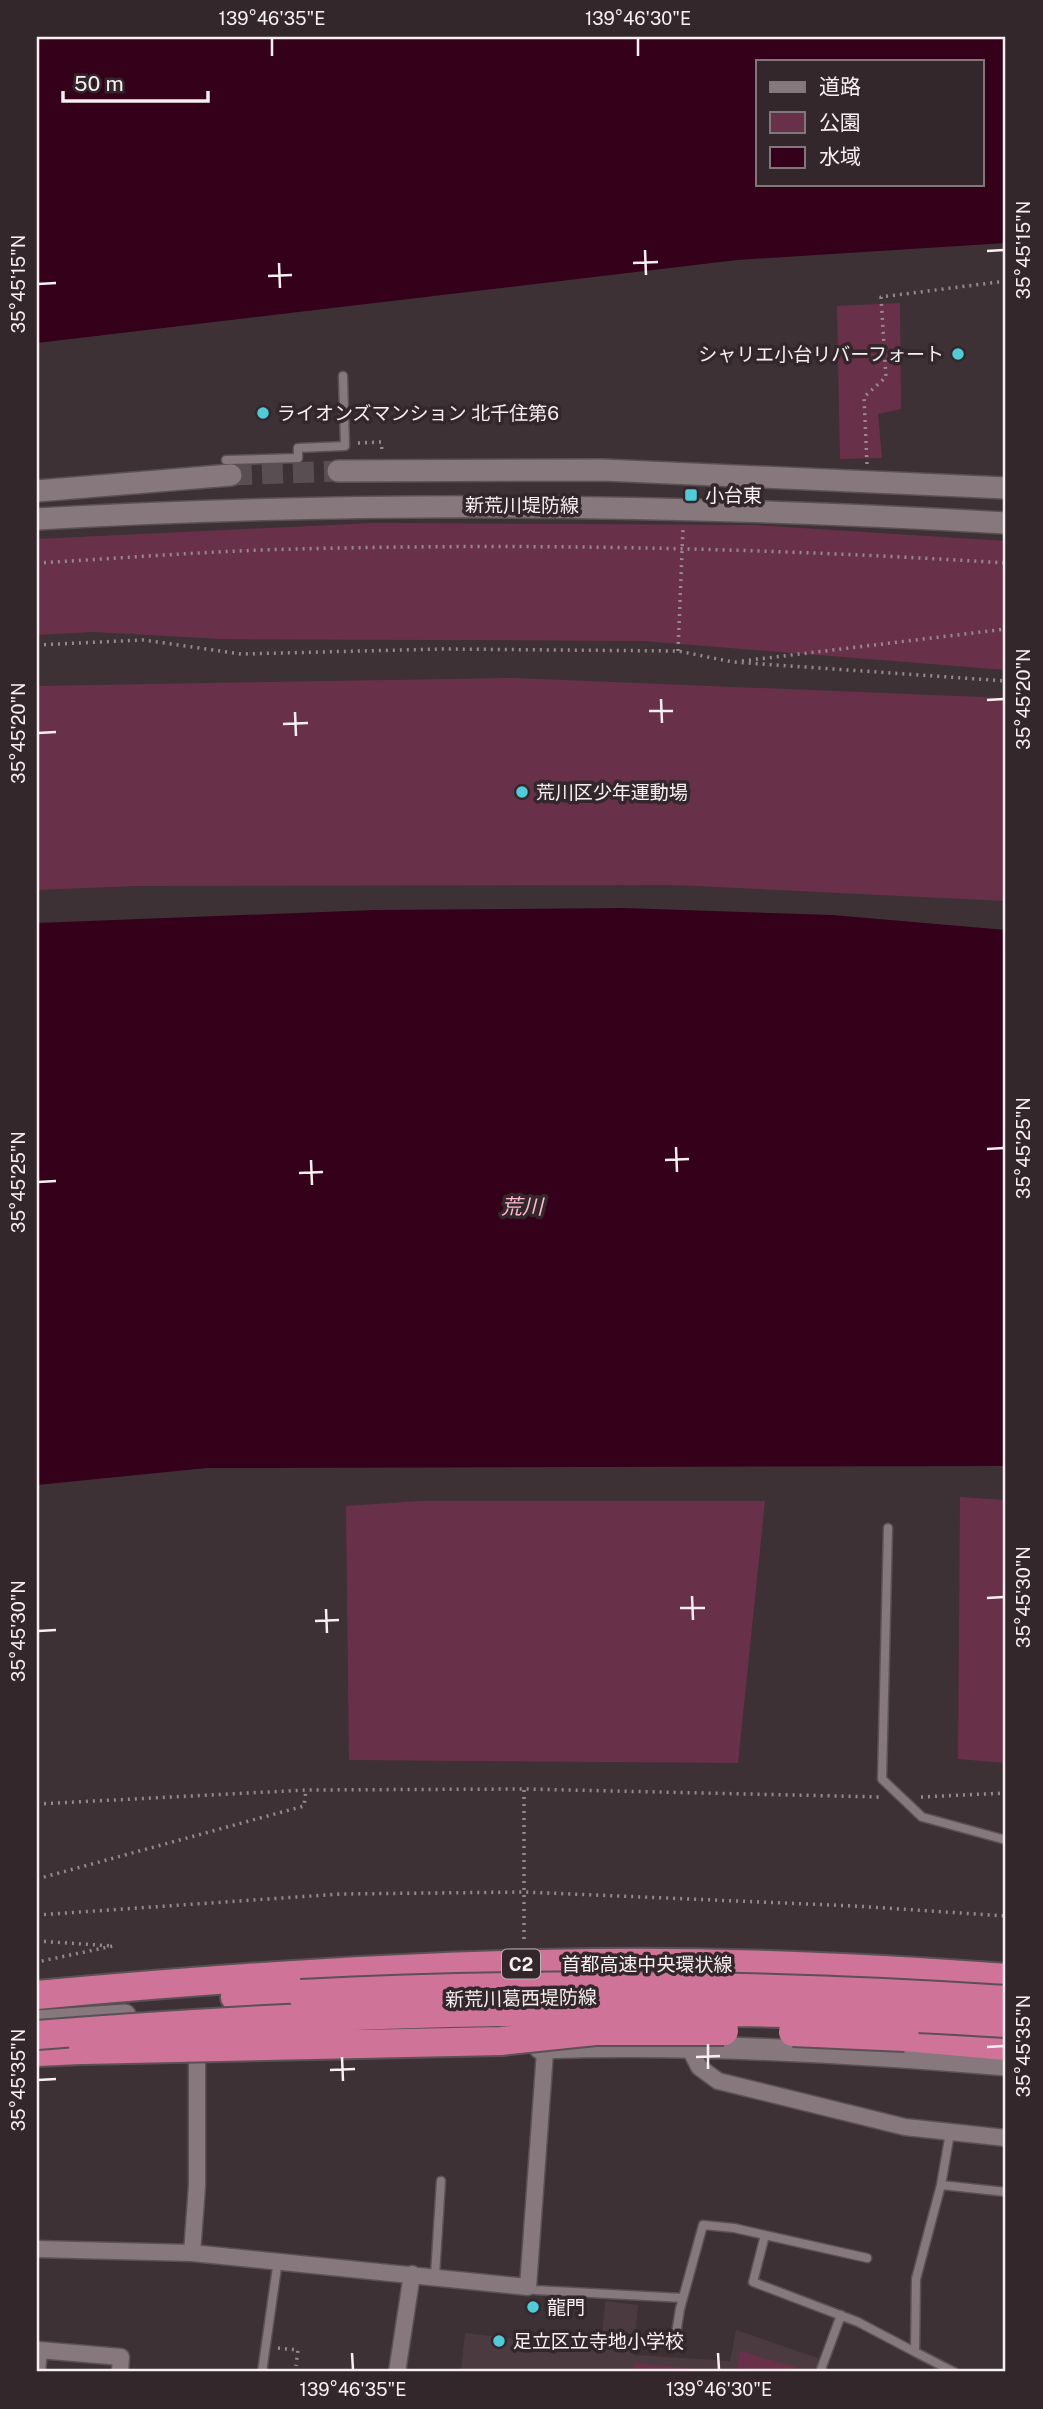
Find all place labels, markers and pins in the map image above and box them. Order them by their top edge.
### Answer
place label: シャリエ小台リバーフォート [698,343,944,365]
marker: シャリエ小台リバーフォート [950,346,966,362]
place label: ライオンズマンション 北千住第6 [277,402,559,424]
marker: ライオンズマンション 北千住第6 [255,405,271,421]
place label: 小台東 [705,484,762,506]
marker: 小台東 [683,487,699,503]
place label: 荒川区少年運動場 [536,781,688,803]
marker: 荒川区少年運動場 [514,784,530,800]
place label: 龍門 [547,2296,585,2318]
marker: 龍門 [525,2299,541,2315]
place label: 足立区立寺地小学校 [513,2330,684,2352]
marker: 足立区立寺地小学校 [491,2333,507,2349]

